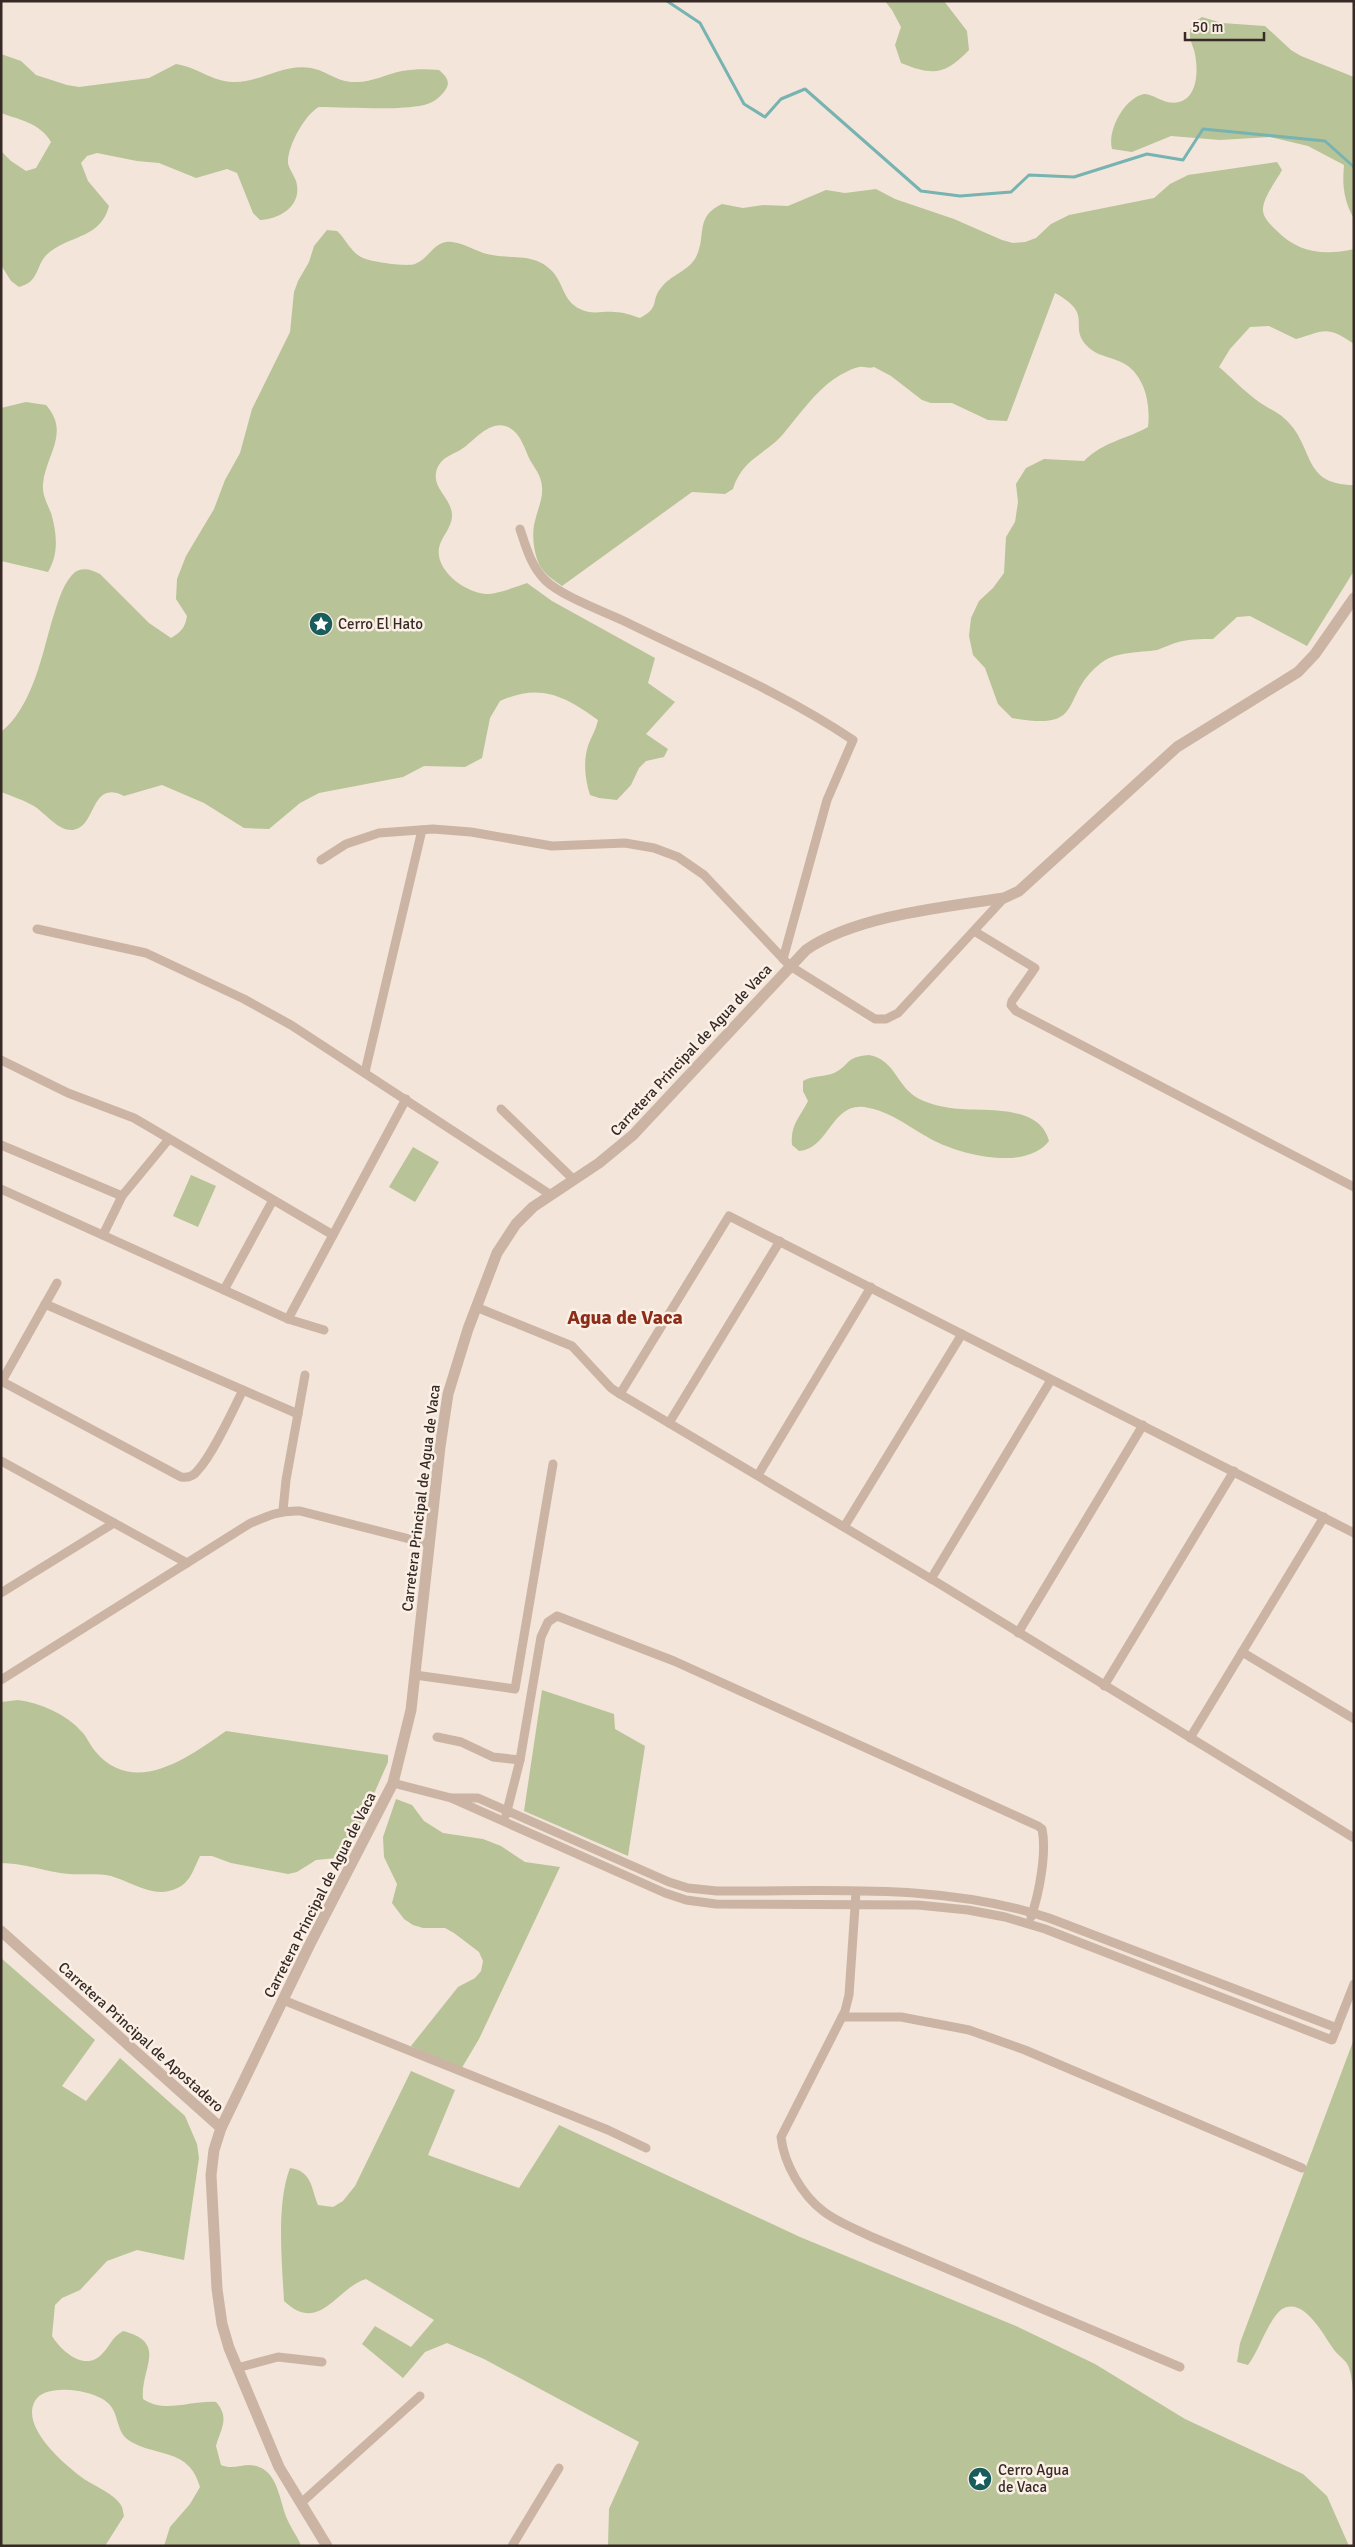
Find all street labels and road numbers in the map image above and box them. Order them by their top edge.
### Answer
street label: Carretera Principal de Agua de Vaca [607,960,775,1140]
street label: Carretera Principal de Agua de Vaca [398,1384,444,1612]
street label: Carretera Principal de Agua de Vaca [260,1789,380,2001]
street label: Carretera Principal de Apostadero [55,1958,227,2116]

